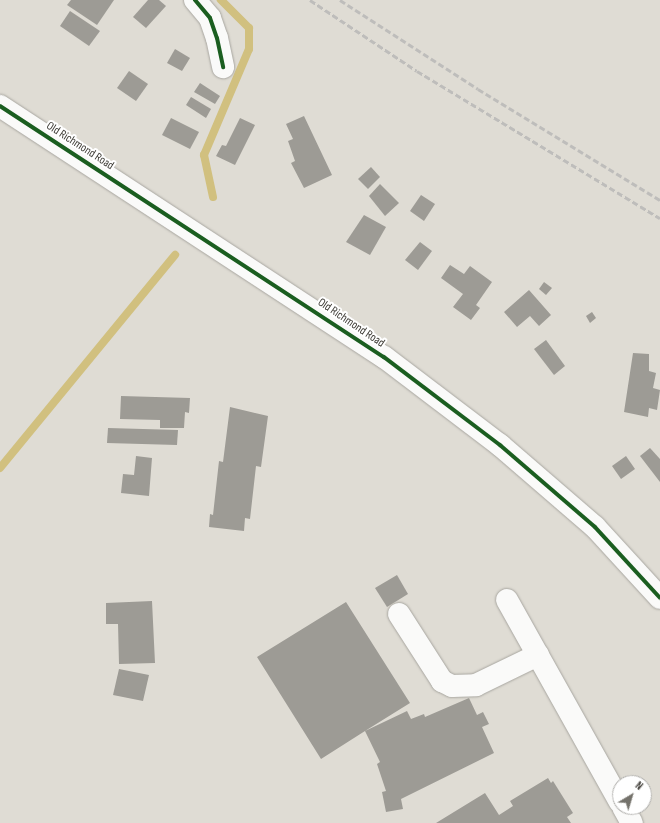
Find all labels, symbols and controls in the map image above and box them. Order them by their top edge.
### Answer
street label: Old Richmond Road [44,119,116,173]
street label: Old Richmond Road [315,295,387,351]
north arrow [612,775,652,815]
text: N [633,779,645,793]

